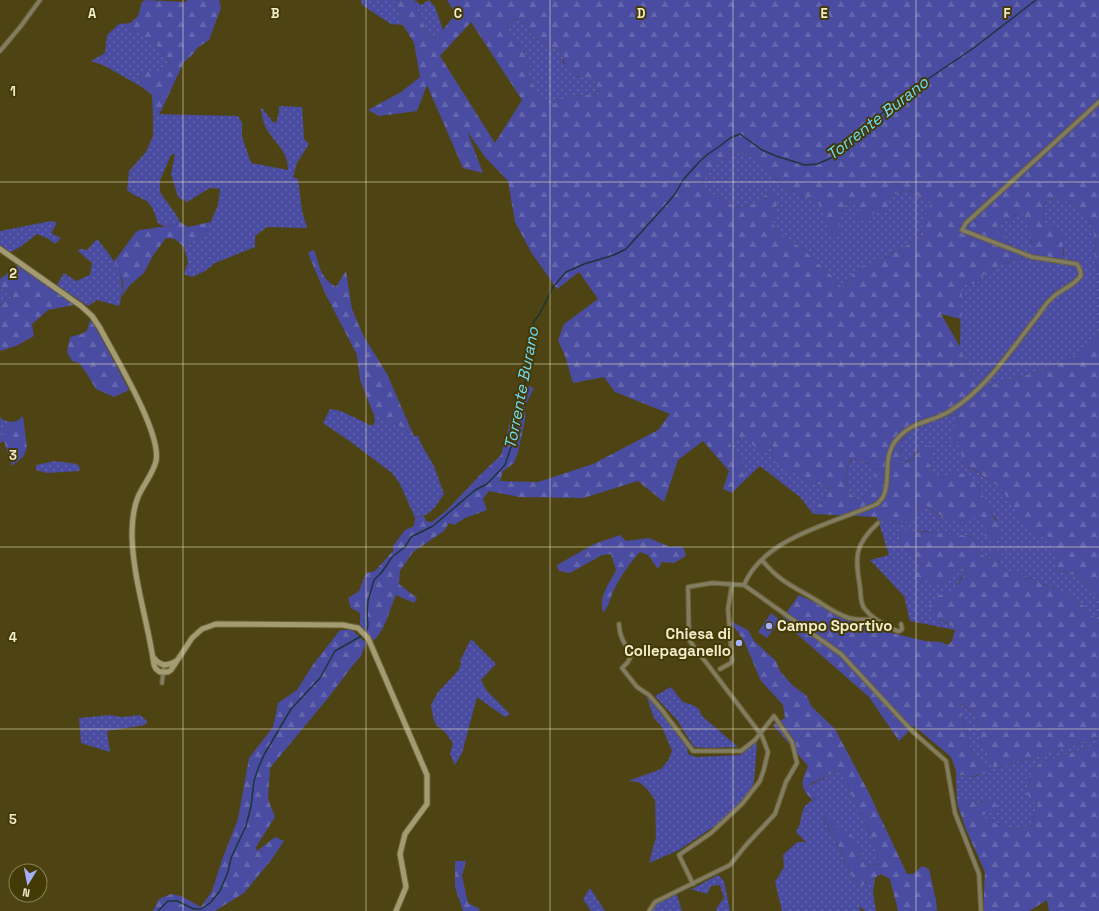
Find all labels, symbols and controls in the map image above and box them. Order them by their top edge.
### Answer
text: A [88,5,97,22]
text: B [271,5,280,22]
text: C [454,5,462,22]
text: D [637,5,646,22]
text: E [820,5,828,22]
text: F [1004,5,1011,22]
water label: Torrente Burano [822,71,934,165]
text: 1 [10,83,16,100]
text: 2 [9,265,17,282]
water label: Torrente Burano [499,324,544,451]
text: 3 [9,447,17,464]
place label: Campo Sportivo [777,616,893,635]
marker: Campo Sportivo [764,621,774,631]
place label: Chiesa di Collepaganello [624,624,731,660]
text: 4 [9,629,17,646]
marker: Chiesa di Collepaganello [734,638,744,648]
text: 5 [9,811,17,828]
north arrow [8,863,48,903]
text: N [21,885,31,900]

